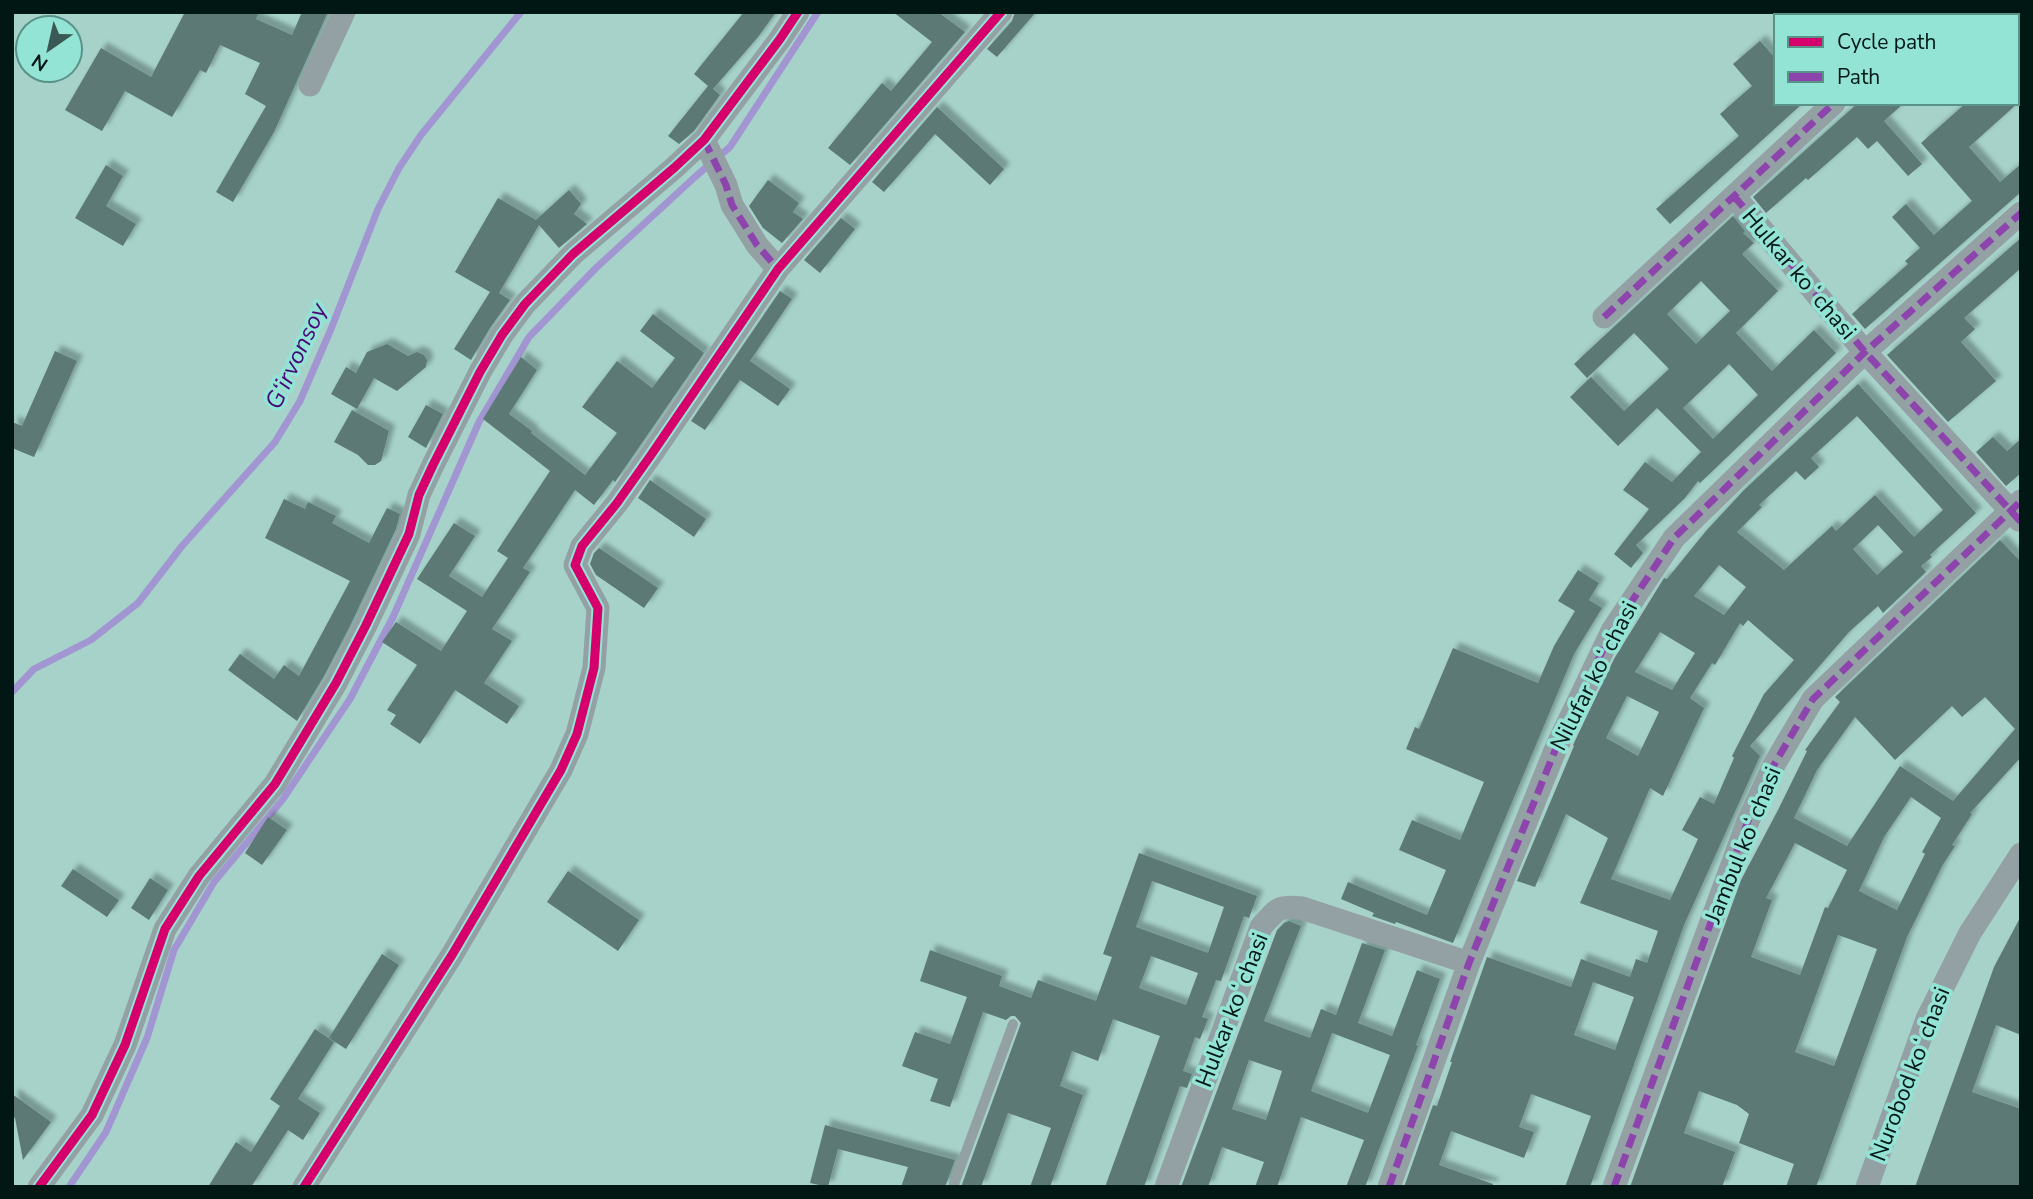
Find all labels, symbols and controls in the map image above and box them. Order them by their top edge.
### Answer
north arrow [14,14,84,84]
legend [1774,14,2019,105]
text: Cycle path [1837,28,1936,56]
text: N [27,48,53,77]
text: Path [1837,63,1880,91]
street label: Hulkar koʻchasi [1735,202,1863,346]
water label: G‘irvonsoy [257,296,335,414]
street label: Nilufar koʻchasi [1543,596,1645,756]
street label: Jambul koʻchasi [1697,762,1788,929]
street label: Hulkar koʻchasi [1188,928,1276,1092]
street label: Nurobod koʻchasi [1863,982,1957,1166]

